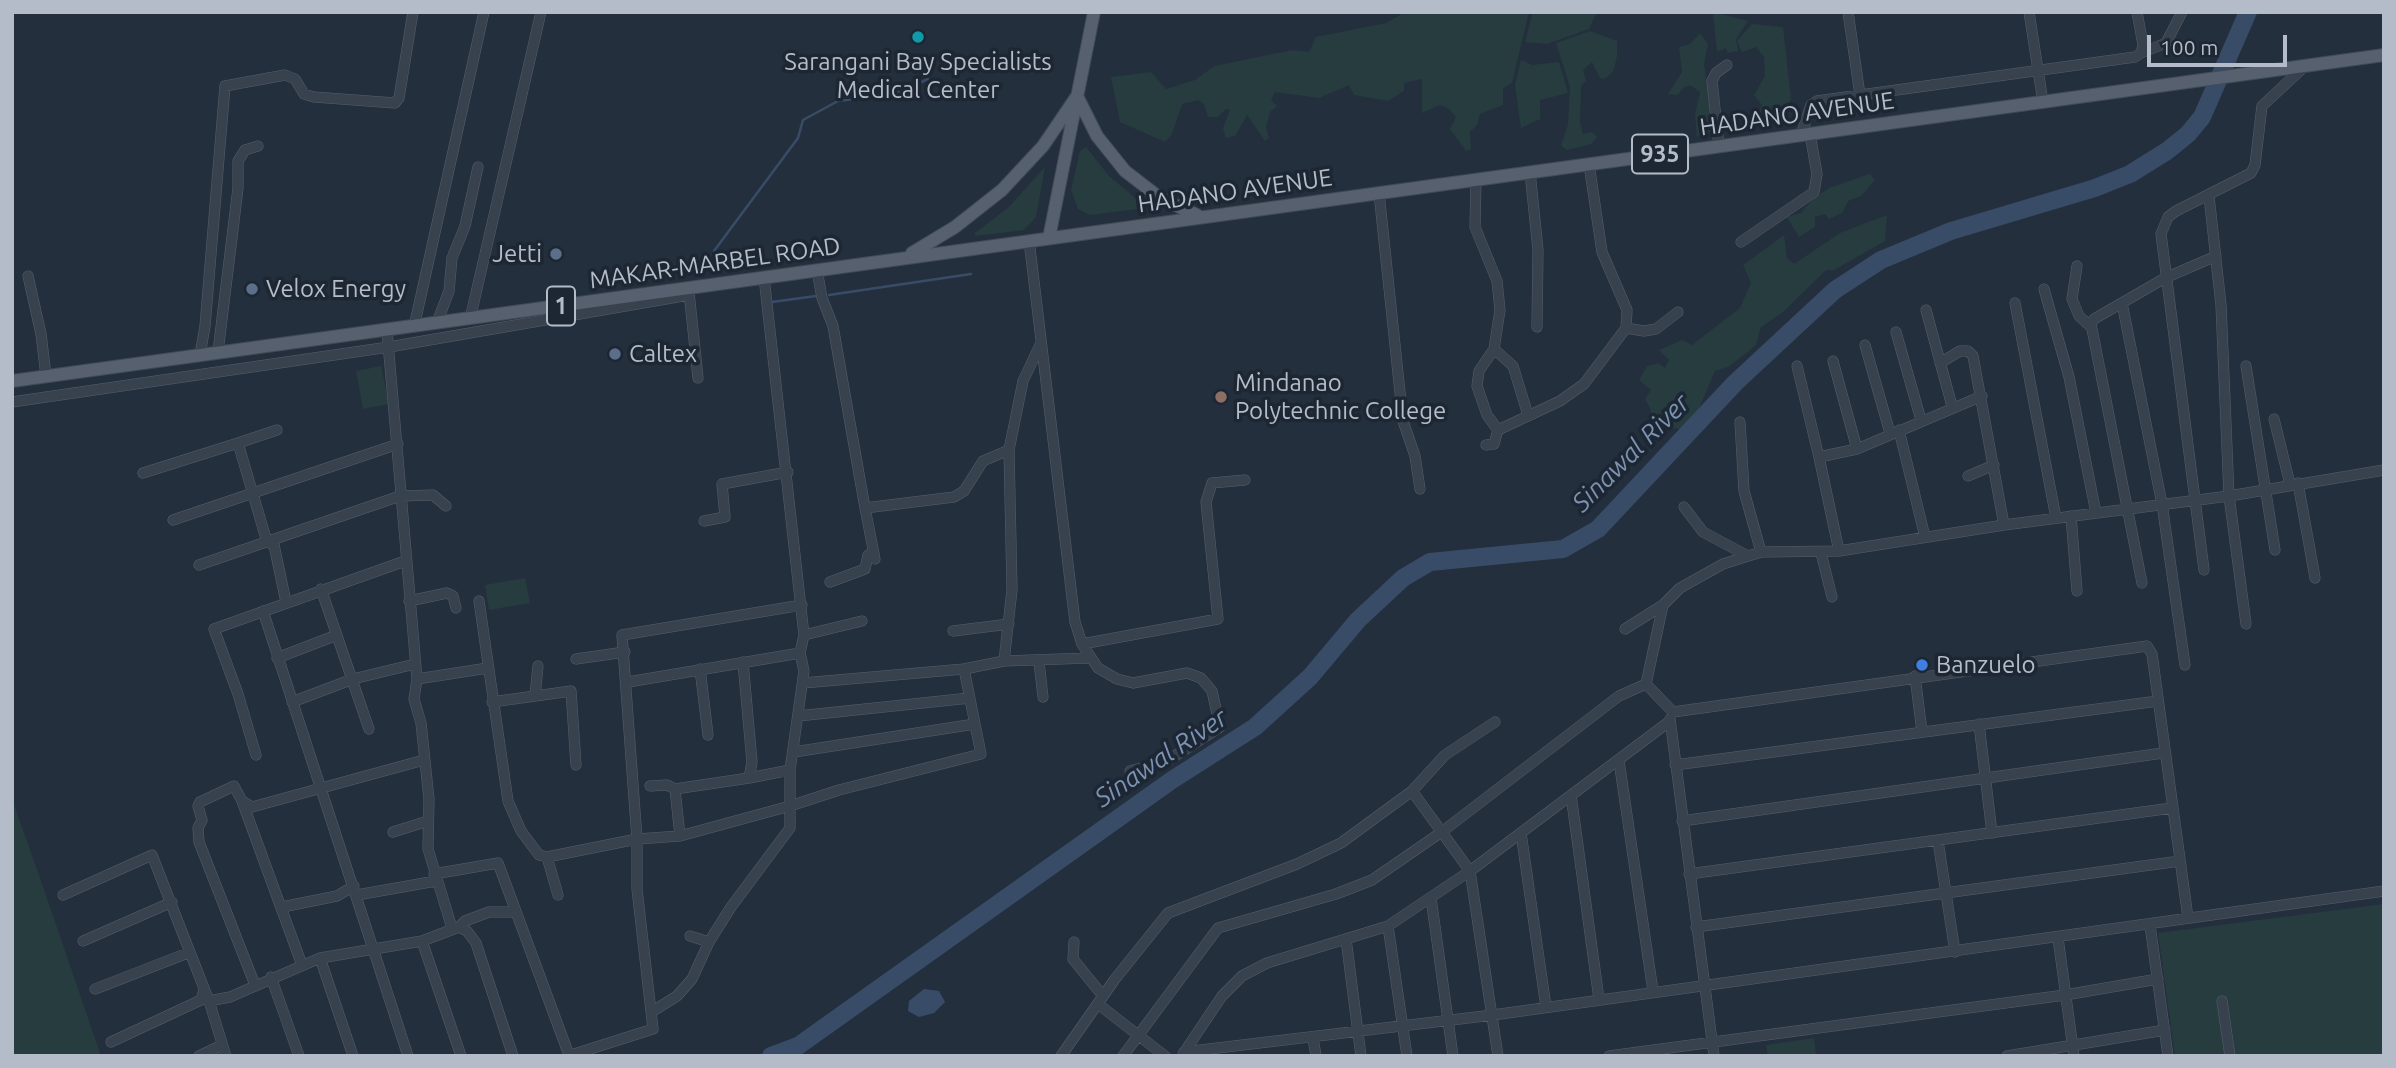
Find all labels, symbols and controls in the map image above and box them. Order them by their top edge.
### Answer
scale bar [2151,21,2291,65]
marker: Sarangani Bay Specialists Medical Center [910,29,926,45]
text: 100 m [2160,35,2218,59]
place label: Sarangani Bay Specialists Medical Center [784,48,1052,104]
street label: HADANO AVENUE [1698,86,1896,142]
road number: 935 [1632,134,1688,174]
street label: HADANO AVENUE [1136,163,1334,219]
street label: MAKAR-MARBEL ROAD [588,231,842,295]
place label: Jetti [492,240,542,268]
marker: Jetti [548,246,564,262]
place label: Velox Energy [266,275,406,303]
marker: Velox Energy [244,281,260,297]
road number: 1 [547,286,575,326]
place label: Caltex [629,340,697,368]
marker: Caltex [607,346,623,362]
place label: Mindanao Polytechnic College [1235,369,1446,425]
water label: Sinawal River [1566,388,1696,518]
marker: Mindanao Polytechnic College [1213,389,1229,405]
place label: Banzuelo [1936,651,2036,679]
marker: Banzuelo [1914,657,1930,673]
water label: Sinawal River [1089,702,1233,814]

